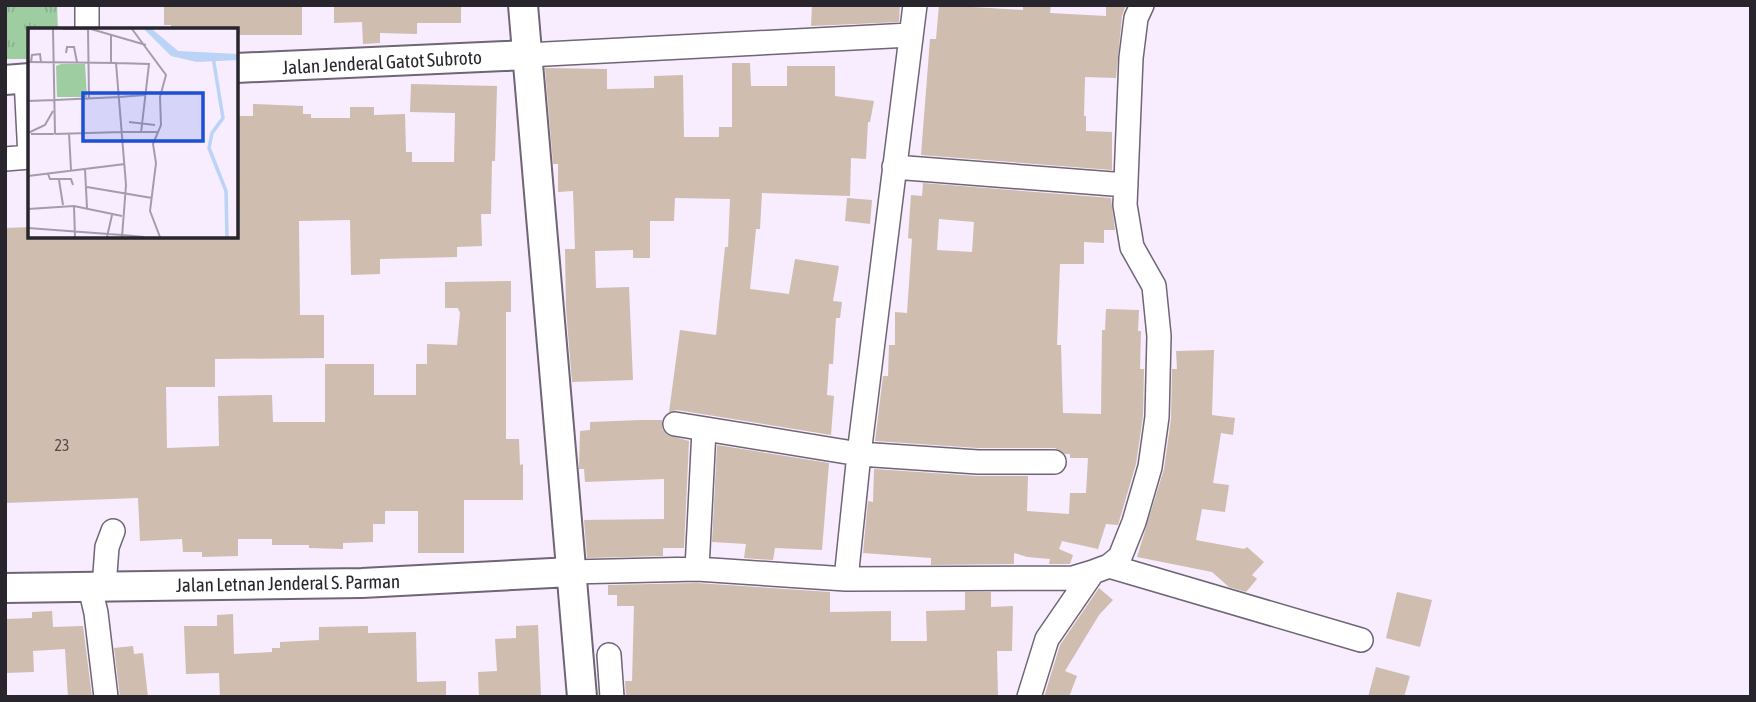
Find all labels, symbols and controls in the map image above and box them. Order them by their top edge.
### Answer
inset map [28,28,238,238]
street label: Jalan Jenderal Gatot Subroto [282,46,482,78]
house number: 23 [54,436,70,454]
street label: Jalan Letnan Jenderal S. Parman [176,570,400,596]

